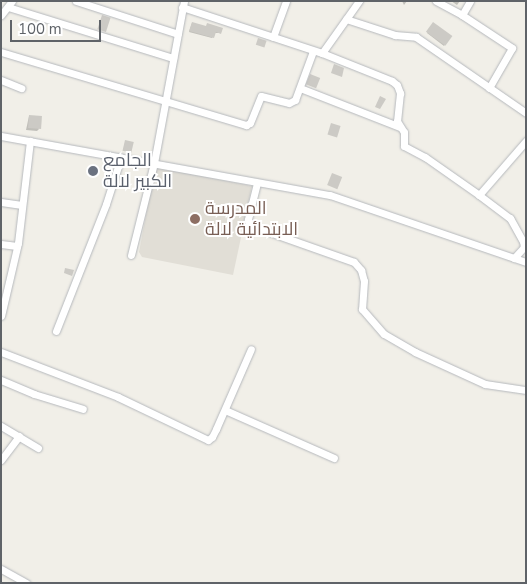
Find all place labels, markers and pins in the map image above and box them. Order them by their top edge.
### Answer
place label: الجامع الكبير لالة [103,150,172,192]
marker: الجامع الكبير لالة [87,165,99,177]
place label: المدرسة الابتدائية لالة [205,198,298,240]
marker: المدرسة الابتدائية لالة [189,213,201,225]

